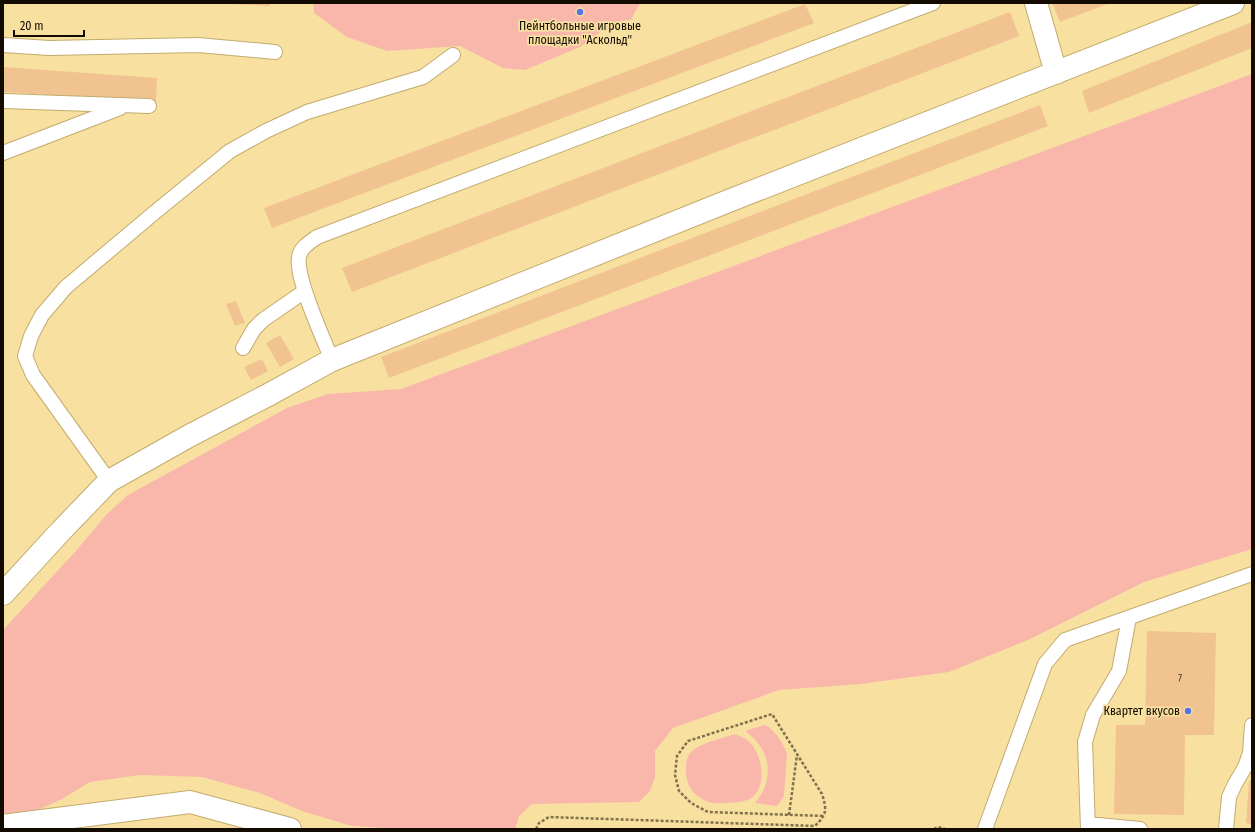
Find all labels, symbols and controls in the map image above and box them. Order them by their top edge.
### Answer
marker: Пейнтбольные игровые площадки "Аскольд" [575,7,585,17]
scale bar [14,12,84,38]
text: 20 m [20,19,44,33]
place label: Пейнтбольные игровые площадки "Аскольд" [519,19,641,47]
house number: 7 [1178,673,1182,685]
place label: Квартет вкусов [1104,704,1180,718]
marker: Квартет вкусов [1183,706,1193,716]

